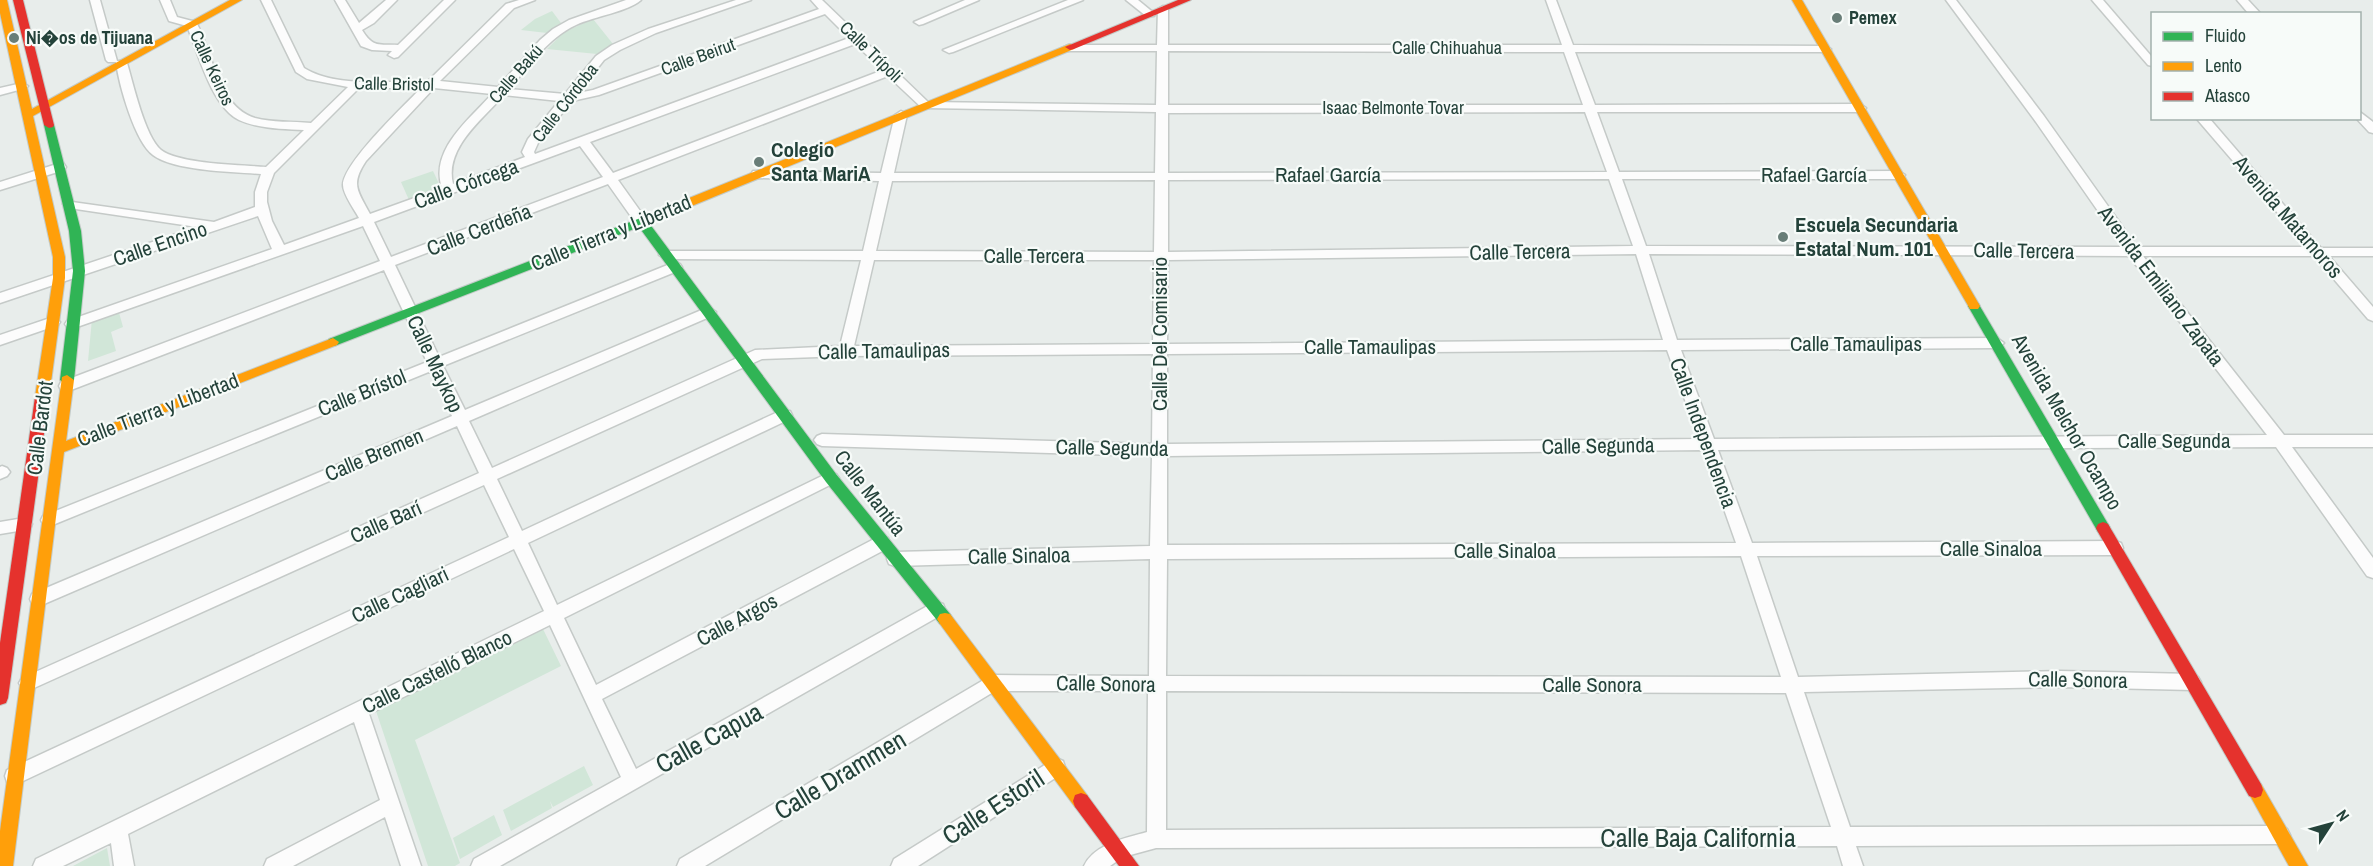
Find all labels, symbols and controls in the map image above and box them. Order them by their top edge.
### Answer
place label: Pemex [1849,5,1897,30]
marker: Pemex [1830,11,1844,25]
legend [2151,12,2361,120]
street label: Calle Trípoli [834,15,908,88]
text: Fluido [2205,23,2246,48]
place label: Ni�os de Tijuana [26,25,154,50]
street label: Calle Keiros [184,26,241,110]
marker: Ni�os de Tijuana [7,31,21,45]
street label: Calle Beirut [657,32,738,81]
street label: Calle Chihuahua [1392,35,1502,60]
street label: Calle Bakú [483,39,548,109]
text: Lento [2205,53,2242,78]
street label: Calle Córdoba [526,58,603,148]
street label: Calle Bristol [354,70,434,97]
text: Atasco [2204,83,2250,108]
street label: Isaac Belmonte Tovar [1322,95,1464,120]
place label: Colegio Santa MariA [771,135,871,188]
street label: Avenida Matamoros [2226,148,2350,284]
street label: Calle Córcega [410,151,522,216]
marker: Colegio Santa MariA [752,155,766,169]
street label: Rafael García [1275,160,1382,189]
street label: Rafael García [1761,160,1868,189]
street label: Calle Tierra y Libertad [526,187,695,278]
street label: Calle Cerdeña [422,196,536,263]
street label: Avenida Emiliano Zapata [2091,199,2232,372]
place label: Escuela Secundaria Estatal Num. 101 [1795,210,1958,263]
street label: Calle Encino [109,214,211,273]
marker: Escuela Secundaria Estatal Num. 101 [1776,230,1790,244]
street label: Calle Tercera [1973,235,2075,266]
street label: Calle Tercera [1469,236,1571,267]
street label: Calle Tercera [983,241,1085,270]
street label: Calle Del Comisario [1145,257,1174,411]
street label: Calle Maykop [400,310,471,417]
street label: Avenida Melchor Ocampo [2005,328,2130,515]
street label: Calle Tamaulipas [1790,329,1922,358]
street label: Calle Tamaulipas [1304,332,1436,361]
street label: Calle Tamaulipas [818,335,950,366]
street label: Calle Independencia [1663,354,1744,512]
street label: Calle Brístol [313,362,410,423]
street label: Calle Tierra y Libertad [73,365,243,454]
street label: Calle Bardot [19,379,60,477]
street label: Calle Bremen [320,421,427,488]
street label: Calle Segunda [2118,426,2231,455]
street label: Calle Segunda [1541,430,1655,461]
street label: Calle Segunda [1055,432,1169,463]
street label: Calle Mantúa [828,444,913,542]
street label: Calle Barí [345,493,426,550]
street label: Calle Sinaloa [1940,534,2043,563]
street label: Calle Sinaloa [1454,536,1557,565]
street label: Calle Sinaloa [968,540,1071,571]
street label: Calle Cagliari [346,559,453,630]
street label: Calle Argos [691,586,782,653]
street label: Calle Castelló Blanco [357,623,517,720]
street label: Calle Sonora [2028,664,2128,695]
street label: Calle Sonora [1056,668,1156,699]
street label: Calle Sonora [1542,670,1642,699]
street label: Calle Capua [649,694,769,781]
street label: Calle Drammen [767,721,912,828]
street label: Calle Estoril [935,761,1050,853]
north arrow [2301,794,2361,854]
text: N [2331,805,2355,825]
street label: Calle Baja California [1600,820,1796,855]

